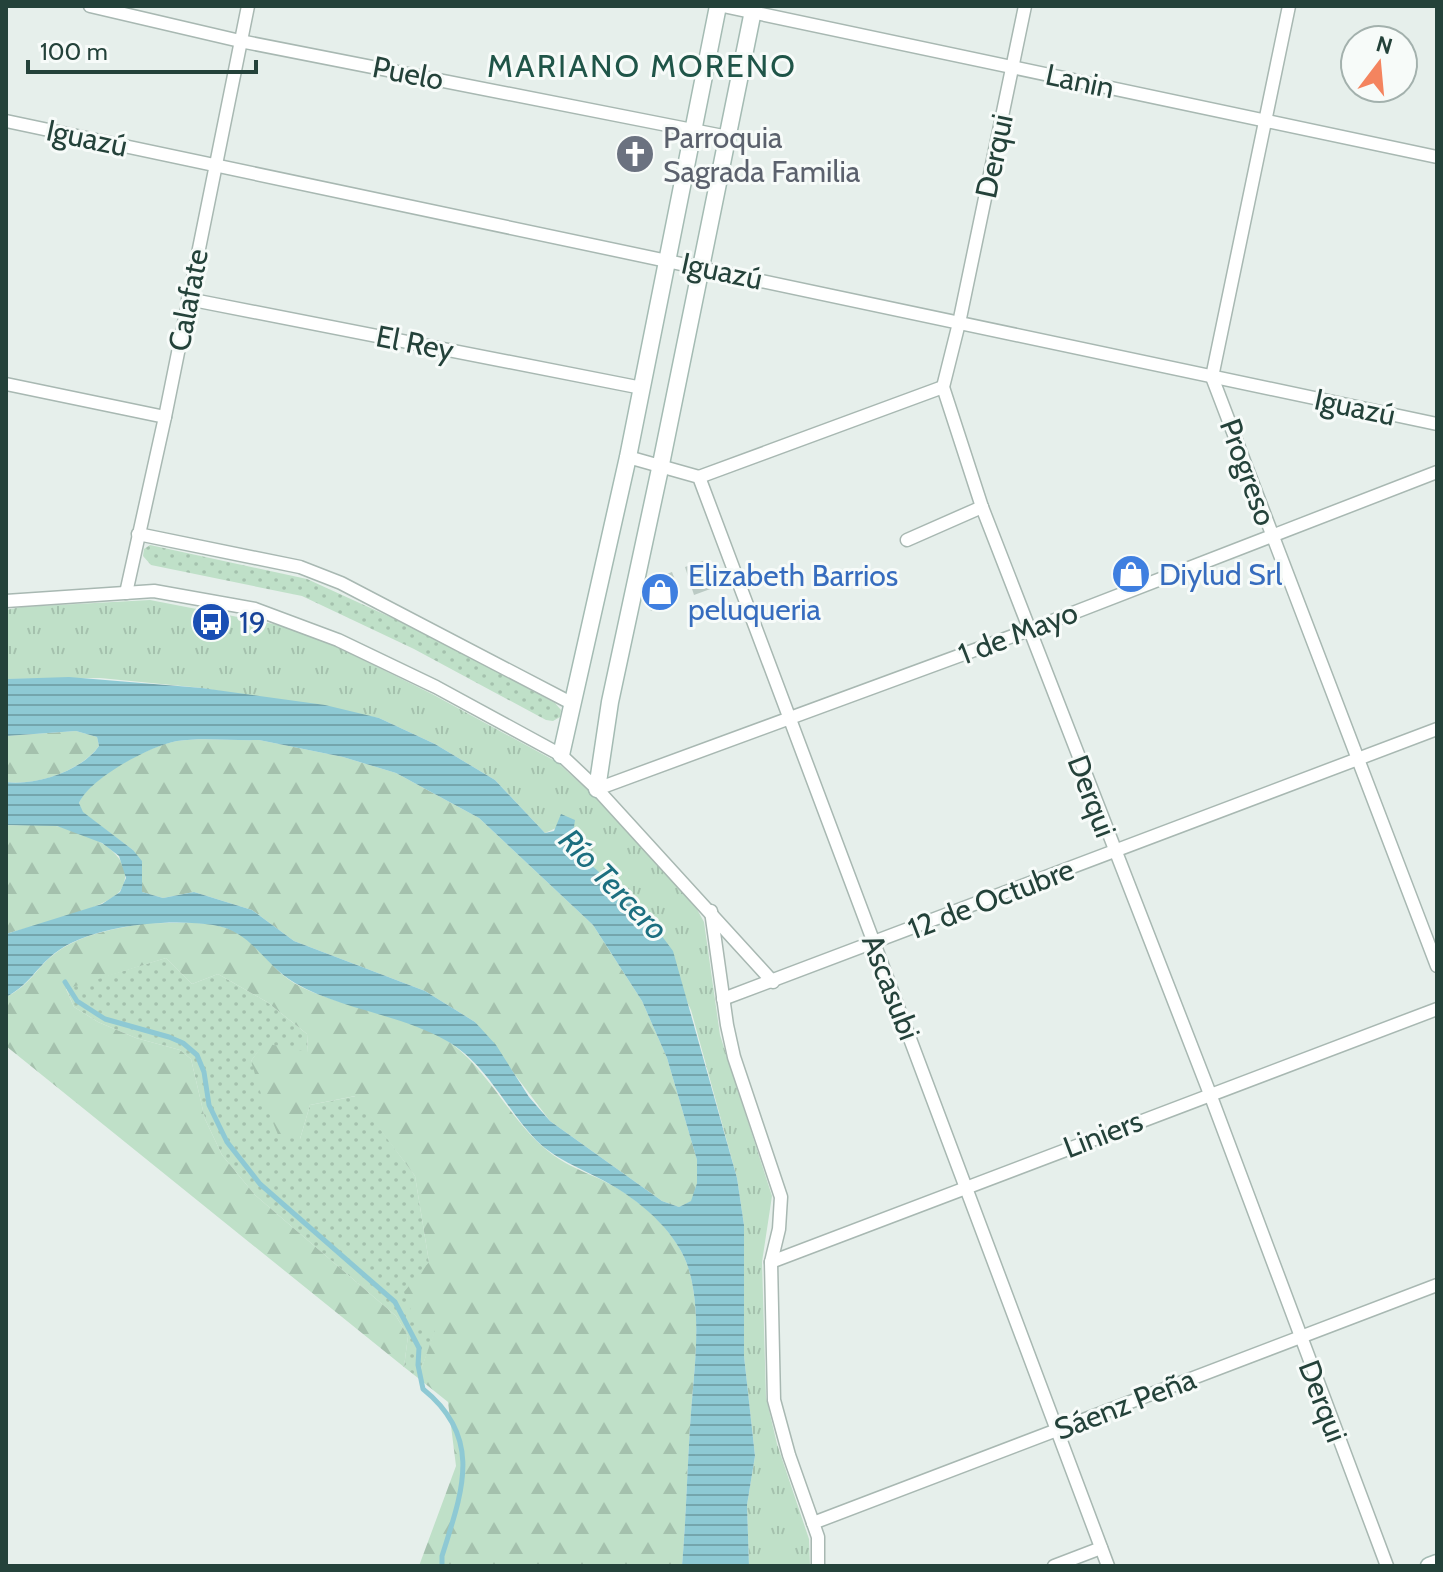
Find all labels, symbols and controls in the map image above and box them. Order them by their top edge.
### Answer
scale bar [28,24,256,74]
north arrow [1339,24,1419,104]
text: N [1373,30,1396,60]
text: 100 m [40,37,108,66]
district label: MARIANO MORENO [487,46,797,85]
street label: Puelo [369,48,447,98]
street label: Lanin [1042,56,1118,106]
street label: Iguazú [43,111,131,165]
street label: Derqui [967,111,1021,201]
place label: Parroquia Sagrada Familia [663,119,861,190]
church icon: Parroquia Sagrada Familia [614,133,656,175]
street label: Iguazú [678,244,766,298]
street label: Calafate [160,246,216,354]
street label: El Rey [373,317,457,369]
street label: Iguazú [1311,380,1399,434]
street label: Progreso [1212,414,1284,530]
shop icon: Diylud Srl [1110,553,1152,595]
place label: Diylud Srl [1159,556,1282,593]
place label: Elizabeth Barrios peluqueria [688,557,898,628]
shop icon: Elizabeth Barrios peluqueria [639,571,681,613]
street label: 1 de Mayo [953,593,1083,673]
bus stop icon: 19 [190,601,232,643]
place label: 19 [239,604,266,641]
street label: Derqui [1060,750,1124,842]
water label: Río Tercero [551,820,677,948]
street label: 12 de Octubre [903,850,1079,948]
street label: Ascasubi [854,929,928,1045]
street label: Liniers [1058,1102,1148,1166]
street label: Derqui [1291,1355,1355,1447]
street label: Sáenz Peña [1049,1360,1201,1448]

